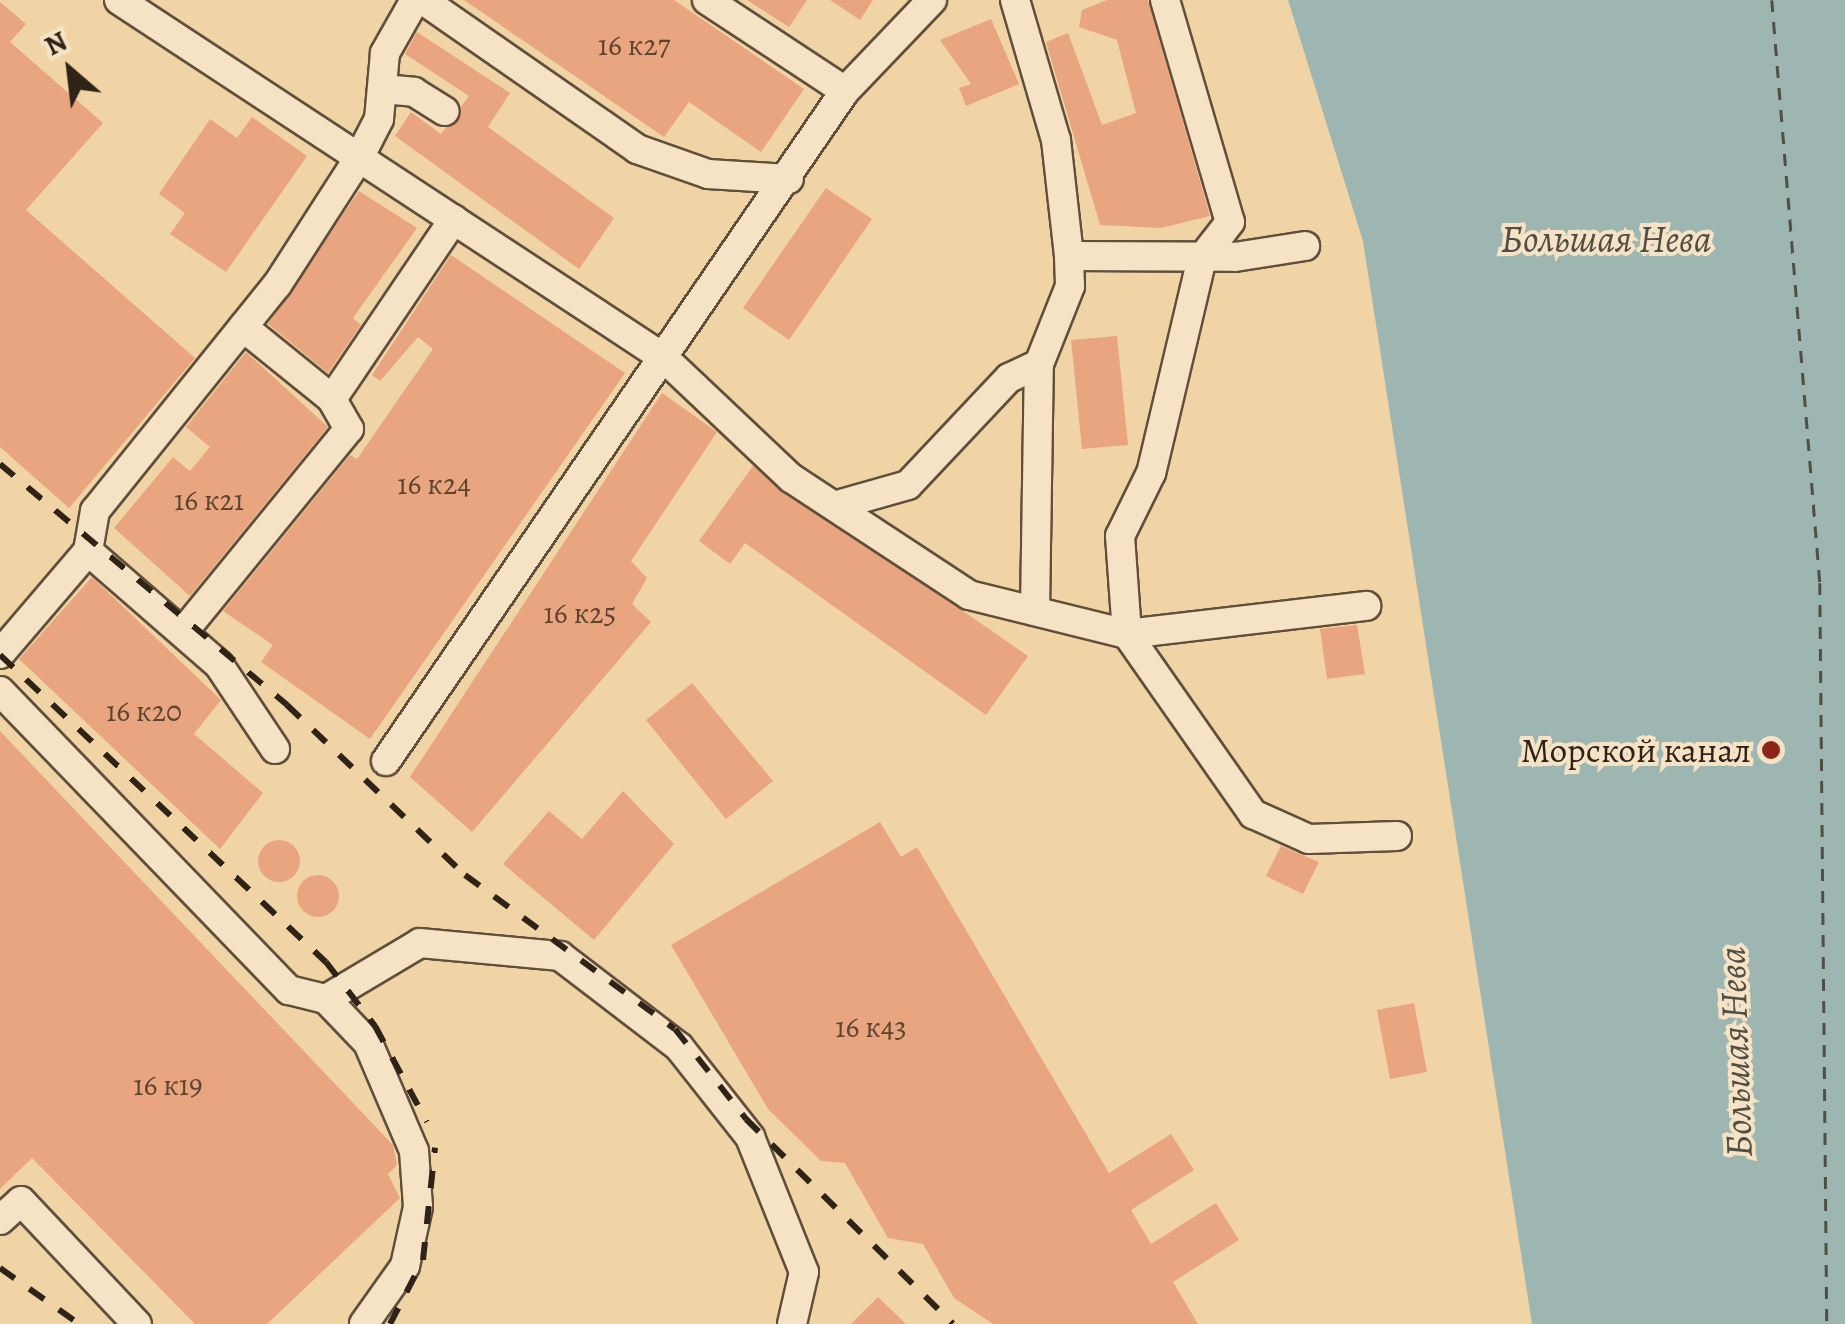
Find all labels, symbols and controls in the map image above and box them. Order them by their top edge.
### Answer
north arrow [20,20,120,120]
text: N [38,22,74,65]
house number: 16 к27 [598,27,670,63]
water label: Большая Нева [1500,217,1712,263]
house number: 16 к24 [397,466,471,502]
house number: 16 к21 [174,482,244,518]
house number: 16 к25 [544,595,616,631]
house number: 16 к20 [106,693,182,729]
place label: Морской канал [1521,729,1751,771]
marker: Морской канал [1760,739,1782,761]
water label: Большая Нева [1710,946,1762,1158]
house number: 16 к43 [835,1009,907,1045]
house number: 16 к19 [133,1067,203,1103]

